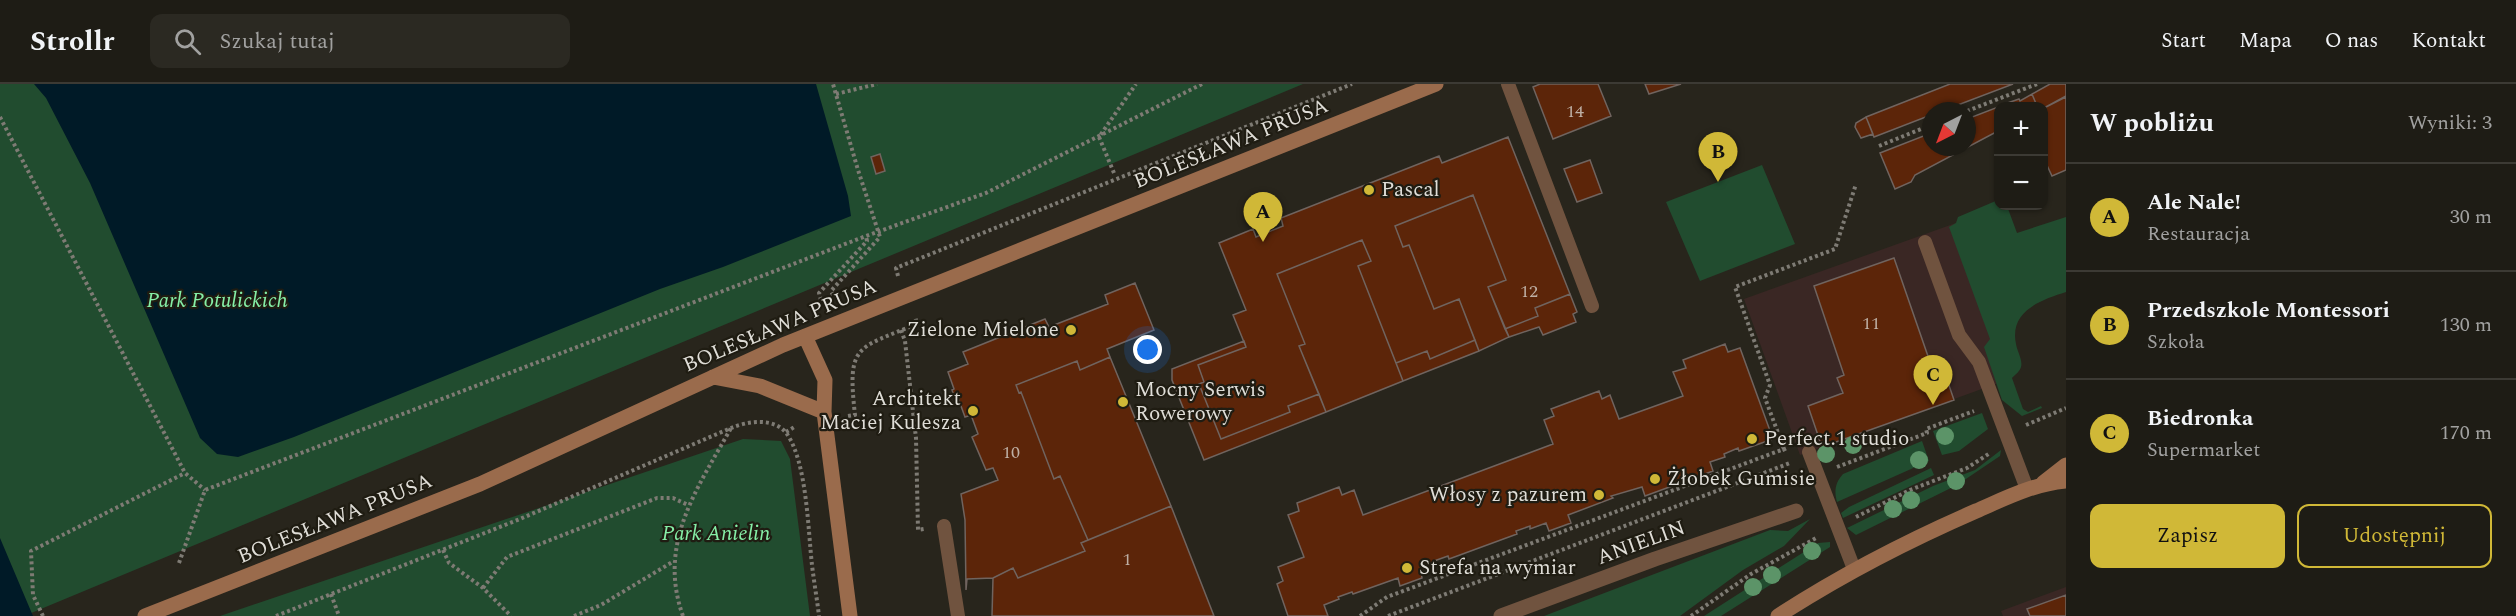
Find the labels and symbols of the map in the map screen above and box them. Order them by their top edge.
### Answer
street label: BOLESŁAWA PRUSA [1129,90,1334,198]
house number: 14 [1566,98,1584,125]
north arrow [1922,102,1976,156]
pin: B [1698,132,1738,182]
place label: Pascal [1381,174,1440,206]
marker: Pascal [1362,183,1376,197]
pin: A [1244,192,1282,242]
street label: BOLESŁAWA PRUSA [678,271,882,381]
house number: 12 [1520,278,1538,305]
park label: Park Potulickich [146,285,288,317]
house number: 11 [1862,310,1880,337]
place label: Zielone Mielone [907,314,1059,346]
marker: Zielone Mielone [1064,323,1078,337]
your location [1133,335,1162,364]
pin: C [1914,356,1952,405]
place label: Mocny Serwis Rowerowy [1135,374,1266,430]
place label: Architekt Maciej Kulesza [820,383,962,439]
marker: Mocny Serwis Rowerowy [1116,395,1130,409]
marker: Architekt Maciej Kulesza [966,404,980,418]
place label: Perfect.1 studio [1764,423,1909,455]
marker: Perfect.1 studio [1745,432,1759,446]
house number: 10 [1002,439,1020,466]
place label: Żłobek Gumisie [1667,463,1815,495]
street label: BOLESŁAWA PRUSA [233,465,438,573]
marker: Żłobek Gumisie [1648,472,1662,486]
place label: Włosy z pazurem [1429,479,1587,511]
marker: Włosy z pazurem [1592,488,1606,502]
street label: ANIELIN [1592,512,1690,574]
park label: Park Anielin [662,518,770,550]
house number: 1 [1123,546,1132,573]
place label: Strefa na wymiar [1419,552,1576,584]
marker: Strefa na wymiar [1400,561,1414,575]

